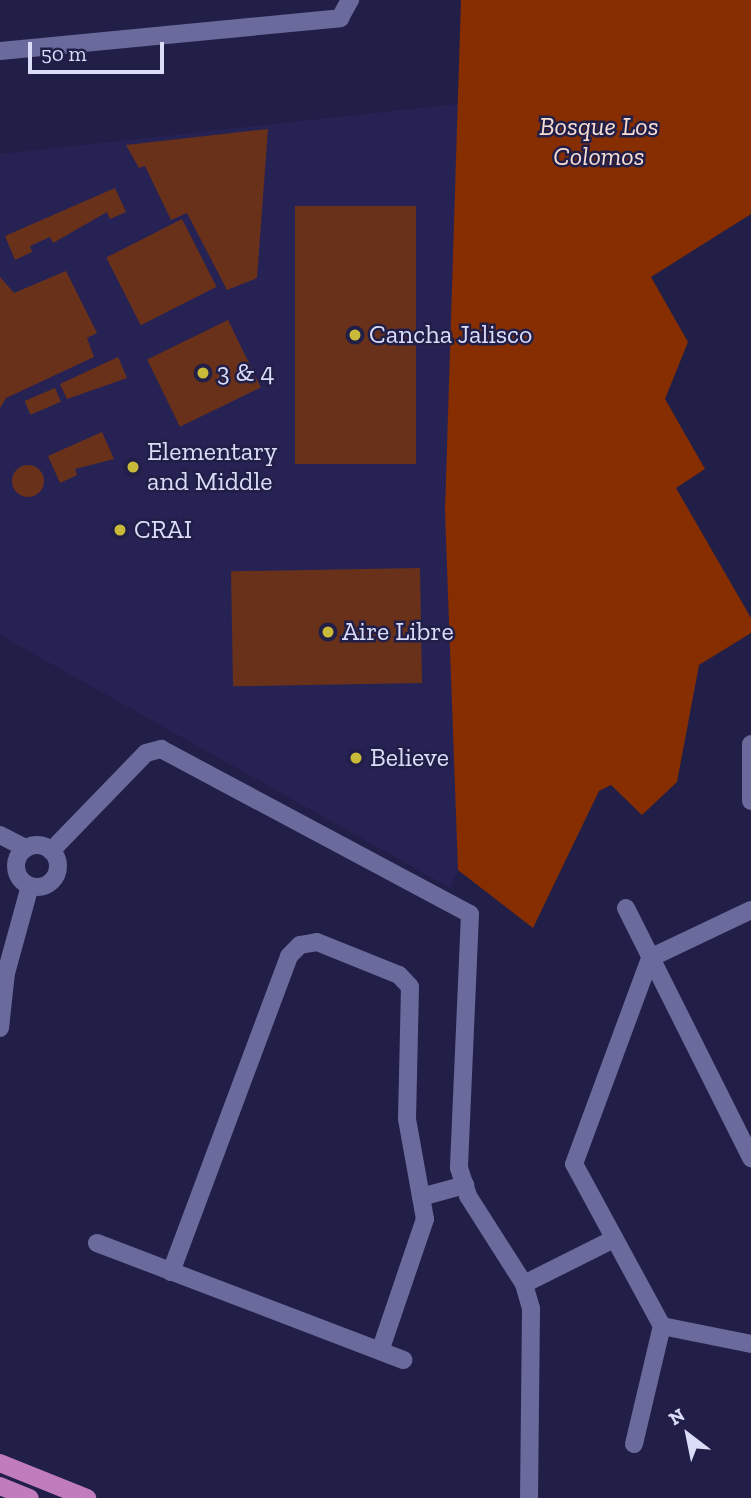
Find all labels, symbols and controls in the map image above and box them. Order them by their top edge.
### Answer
scale bar [32,28,168,72]
text: 50 m [41,41,87,66]
park label: Bosque Los Colomos [539,111,659,172]
place label: Cancha Jalisco [369,319,533,351]
marker: Cancha Jalisco [347,327,363,343]
place label: 3 & 4 [217,357,275,389]
marker: 3 & 4 [195,365,211,381]
place label: Elementary and Middle [147,436,277,498]
marker: Elementary and Middle [125,459,141,475]
place label: CRAI [134,514,192,546]
marker: CRAI [112,522,128,538]
place label: Aire Libre [342,616,454,648]
marker: Aire Libre [320,624,336,640]
place label: Believe [370,742,449,774]
marker: Believe [348,750,364,766]
north arrow [653,1400,723,1470]
text: N [664,1403,689,1430]

